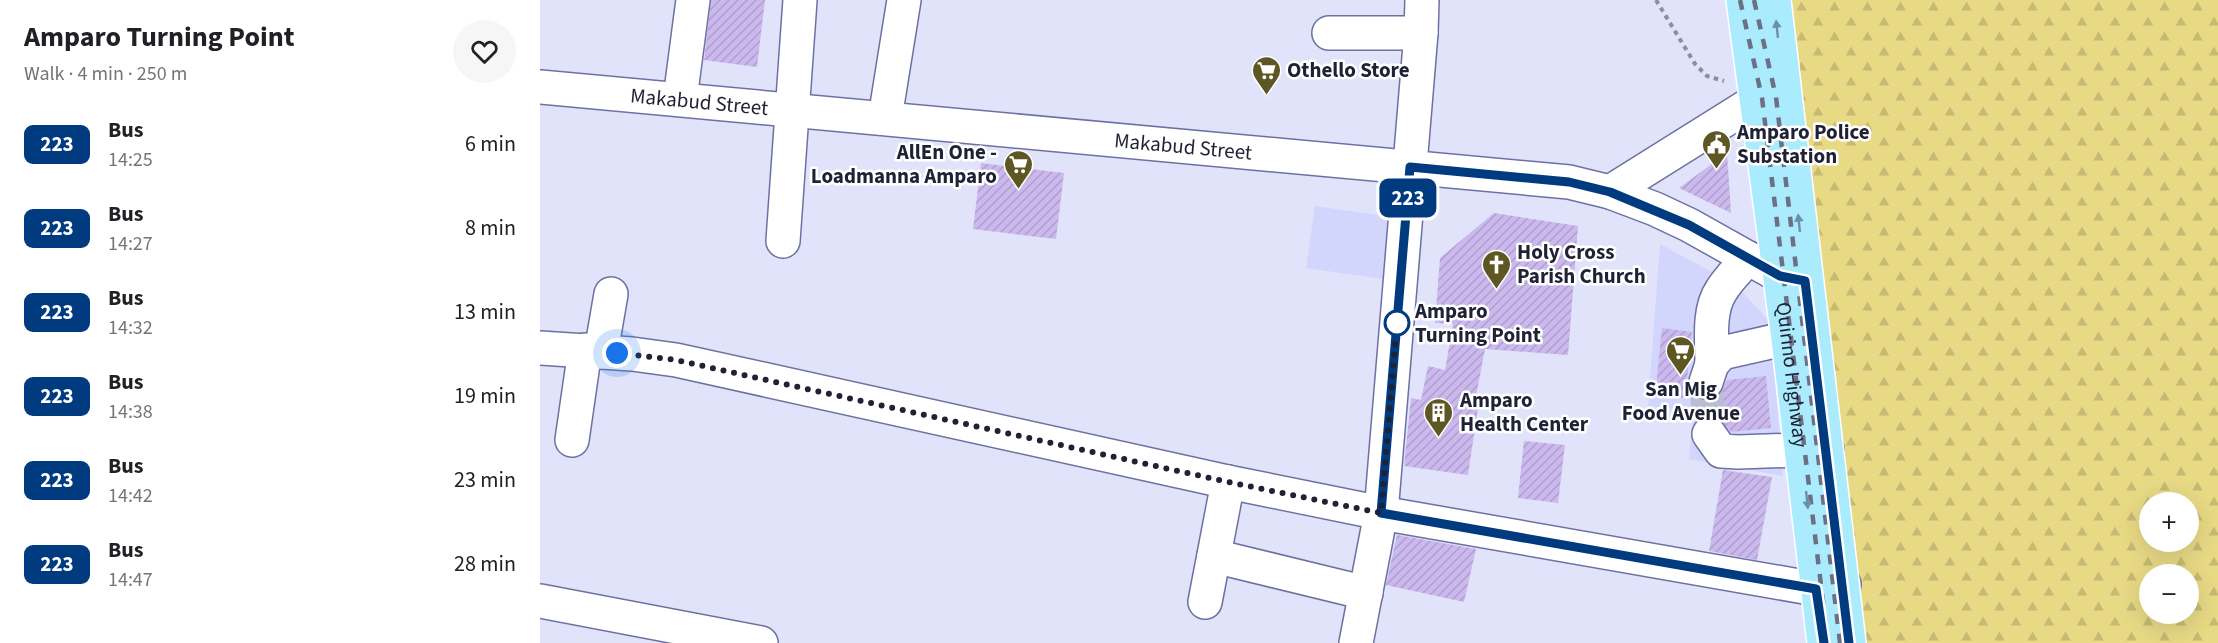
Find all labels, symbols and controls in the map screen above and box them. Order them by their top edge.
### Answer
text: Amparo Turning Point [24,17,294,57]
button: heart [453,20,516,83]
one-way arrow [1772,20,1782,39]
supermarket icon: Othello Store [1250,54,1282,96]
place label: Othello Store [1287,55,1410,85]
text: Walk · 4 min · 250 m [24,60,187,88]
street label: Makabud Street [629,80,770,123]
text: Bus [108,114,144,146]
place label: Amparo Police Substation [1736,117,1870,171]
street label: Makabud Street [1113,125,1253,168]
text: 6 min [465,128,516,160]
public building icon: Amparo Police Substation [1700,128,1732,170]
text: 223 [40,129,74,159]
place label: AllEn One - Loadmanna Amparo [811,137,997,191]
text: 14:25 [108,146,153,174]
supermarket icon: AllEn One - Loadmanna Amparo [1002,148,1034,190]
line badge: 223 [1374,178,1442,218]
text: 223 [1391,183,1425,213]
text: Bus [108,198,144,230]
text: 8 min [465,212,516,244]
text: 223 [40,213,74,243]
one-way arrow [1794,213,1804,232]
text: 14:27 [108,230,153,258]
place label: Holy Cross Parish Church [1517,237,1646,291]
church icon: Holy Cross Parish Church [1480,248,1512,290]
text: Bus [108,282,144,314]
text: 13 min [454,296,516,328]
place label: Amparo Turning Point [1414,296,1541,350]
text: 223 [40,297,74,327]
street label: Quirino Highway [1768,300,1816,449]
marker: Amparo Turning Point [1384,310,1410,336]
text: 14:32 [108,314,153,342]
supermarket icon: San Mig Food Avenue [1665,334,1697,376]
your location [602,338,632,368]
text: Bus [108,366,144,398]
place label: San Mig Food Avenue [1622,374,1740,428]
text: 19 min [454,380,516,412]
text: 223 [40,381,74,411]
place label: Amparo Health Center [1459,385,1589,439]
building icon: Amparo Health Center [1423,396,1455,438]
text: 14:38 [108,398,153,426]
text: Bus [108,450,144,482]
text: 23 min [454,464,516,496]
text: 223 [40,465,74,495]
text: 14:42 [108,482,153,510]
one-way arrow [1802,491,1812,510]
map controls [2139,492,2199,624]
button: + [2139,492,2199,552]
text: Bus [108,534,144,566]
text: 28 min [454,548,516,580]
text: 223 [40,549,74,579]
button: − [2139,564,2199,624]
text: 14:47 [108,566,153,594]

